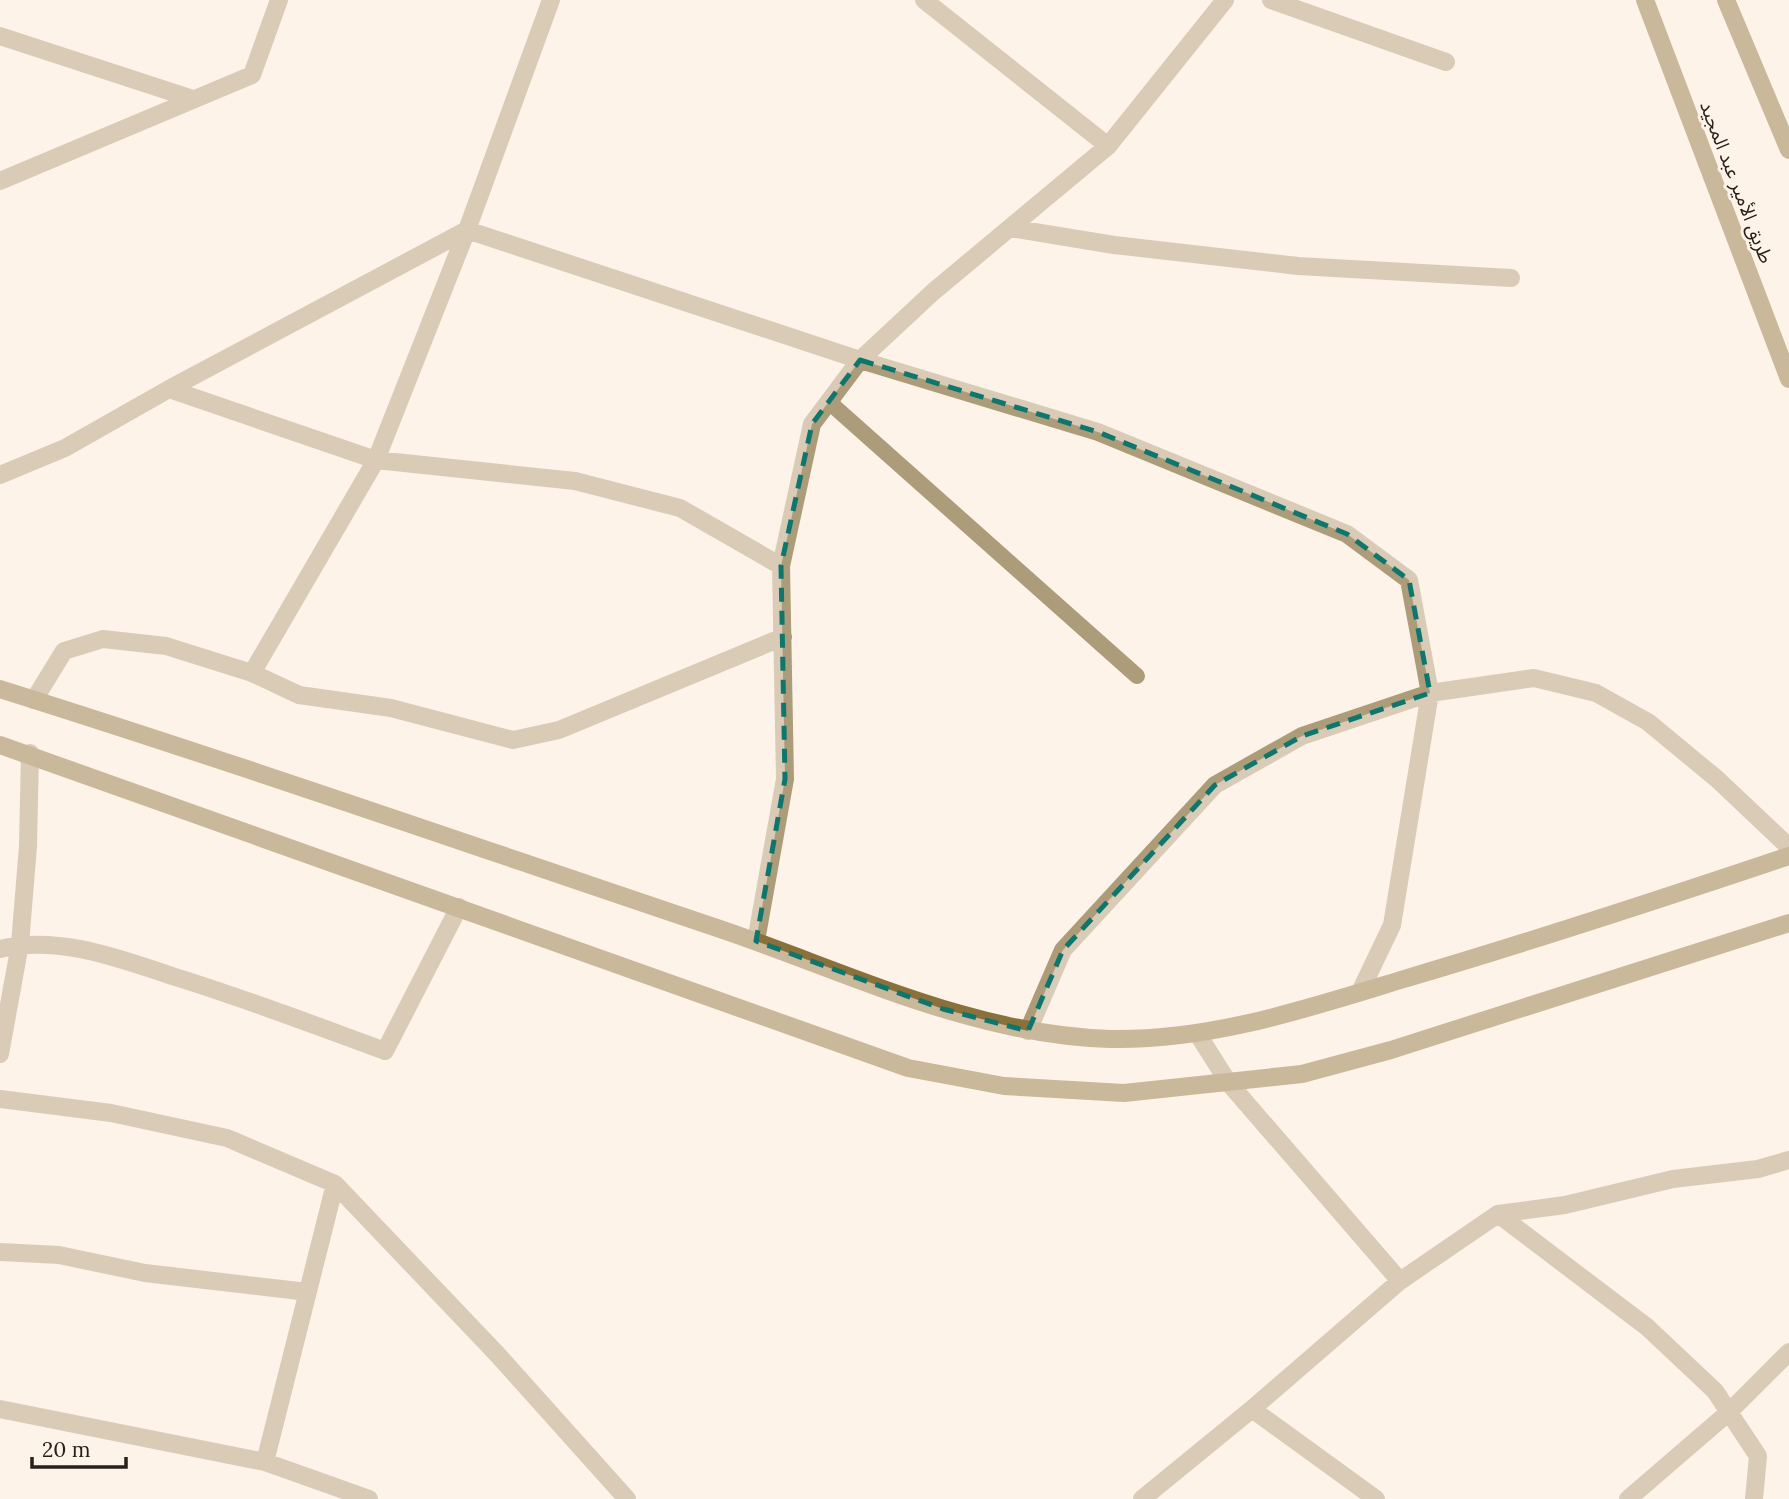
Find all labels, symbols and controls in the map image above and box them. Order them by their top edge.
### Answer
street label: طريق الأمير عبد المجيد [1695,97,1779,267]
scale bar [32,1426,126,1470]
text: 20 m [42,1436,91,1463]

